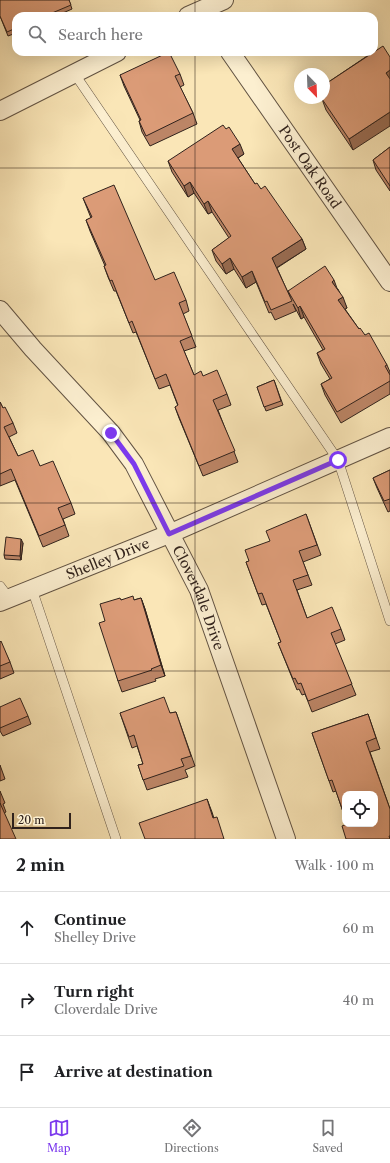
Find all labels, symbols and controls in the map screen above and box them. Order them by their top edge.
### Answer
search box [12,12,378,56]
icon: search [26,23,48,45]
text: Search here [58,25,143,44]
north arrow [294,68,330,104]
street label: Post Oak Road [275,122,345,212]
route end [102,424,120,442]
route start [329,451,347,469]
street label: Shelley Drive [63,534,152,584]
street label: Cloverdale Drive [168,542,228,653]
map controls [342,791,378,827]
button: locate [342,791,378,827]
scale bar [12,811,71,830]
text: 20 m [18,813,44,827]
text: 2 min [16,855,65,875]
text: Walk · 100 m [295,857,374,873]
text: Continue [54,910,126,929]
icon: ahead [16,917,38,939]
text: 60 m [343,920,374,936]
text: Shelley Drive [54,929,136,945]
text: Turn right [54,982,134,1001]
icon: right [16,989,38,1011]
text: 40 m [343,992,374,1008]
text: Cloverdale Drive [54,1001,158,1017]
icon: arrive [16,1061,38,1083]
text: Arrive at destination [54,1062,213,1081]
tab: Map [47,1117,71,1155]
tab: Directions [164,1117,219,1155]
tab: Saved [313,1117,343,1155]

